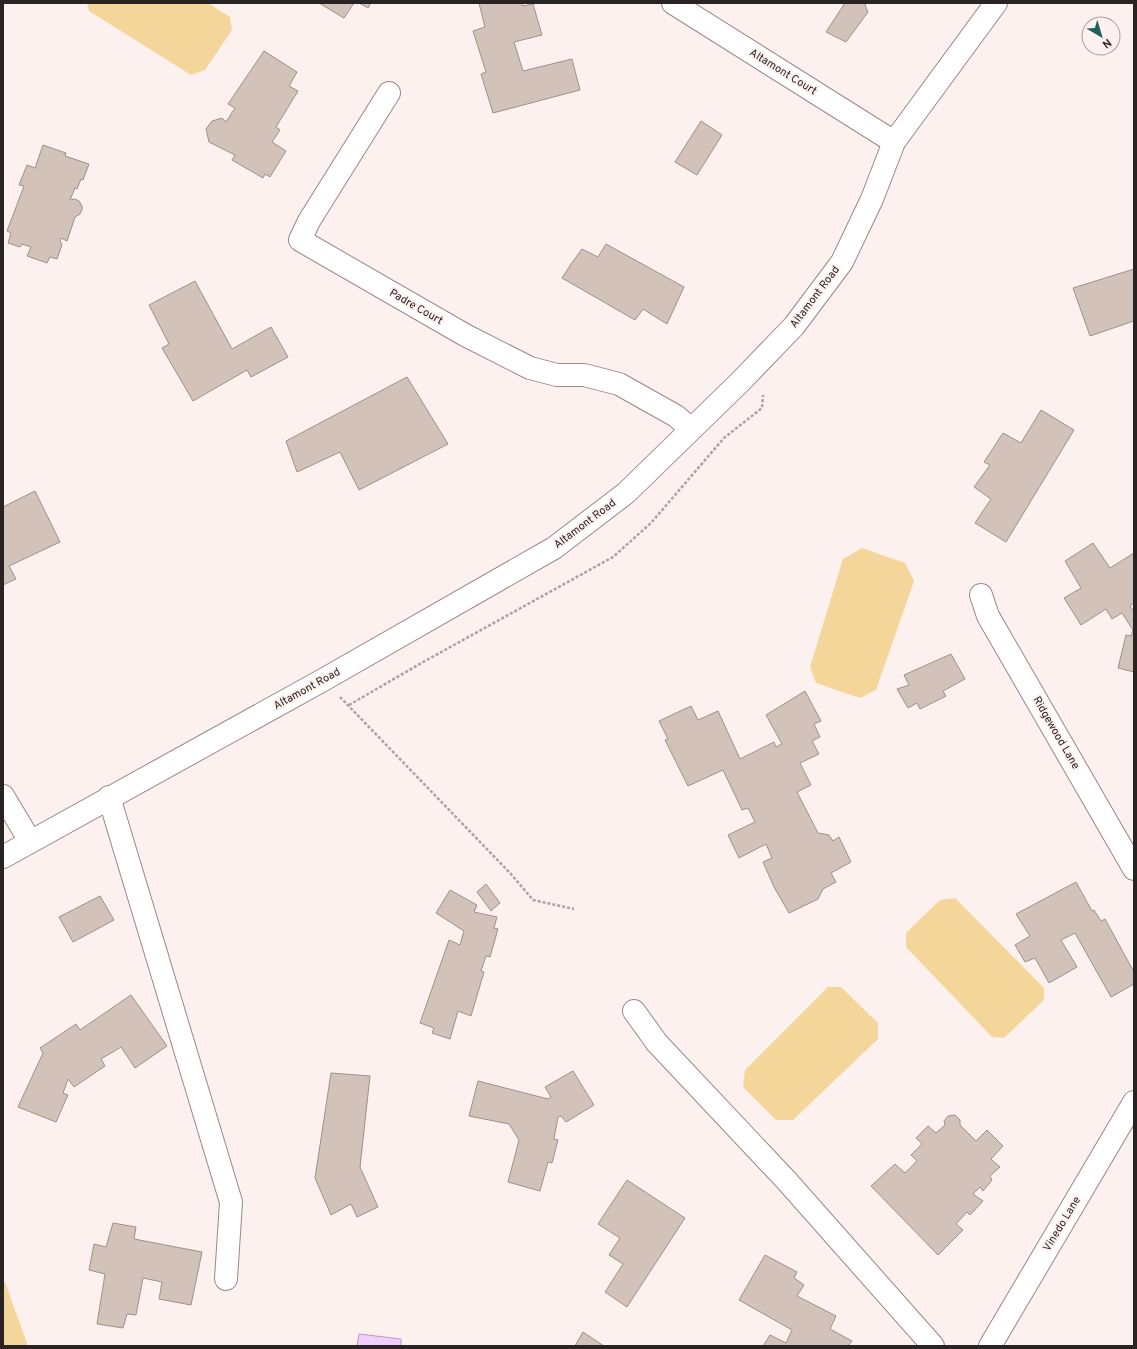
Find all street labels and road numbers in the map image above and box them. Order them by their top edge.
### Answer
street label: Altamont Court [747,46,819,98]
street label: Altamont Road [787,263,843,331]
street label: Padre Court [387,286,445,328]
street label: Altamont Road [551,496,619,552]
street label: Altamont Road [271,665,343,713]
street label: Ridgewood Lane [1030,694,1083,772]
street label: Vinedo Lane [1040,1194,1084,1254]

